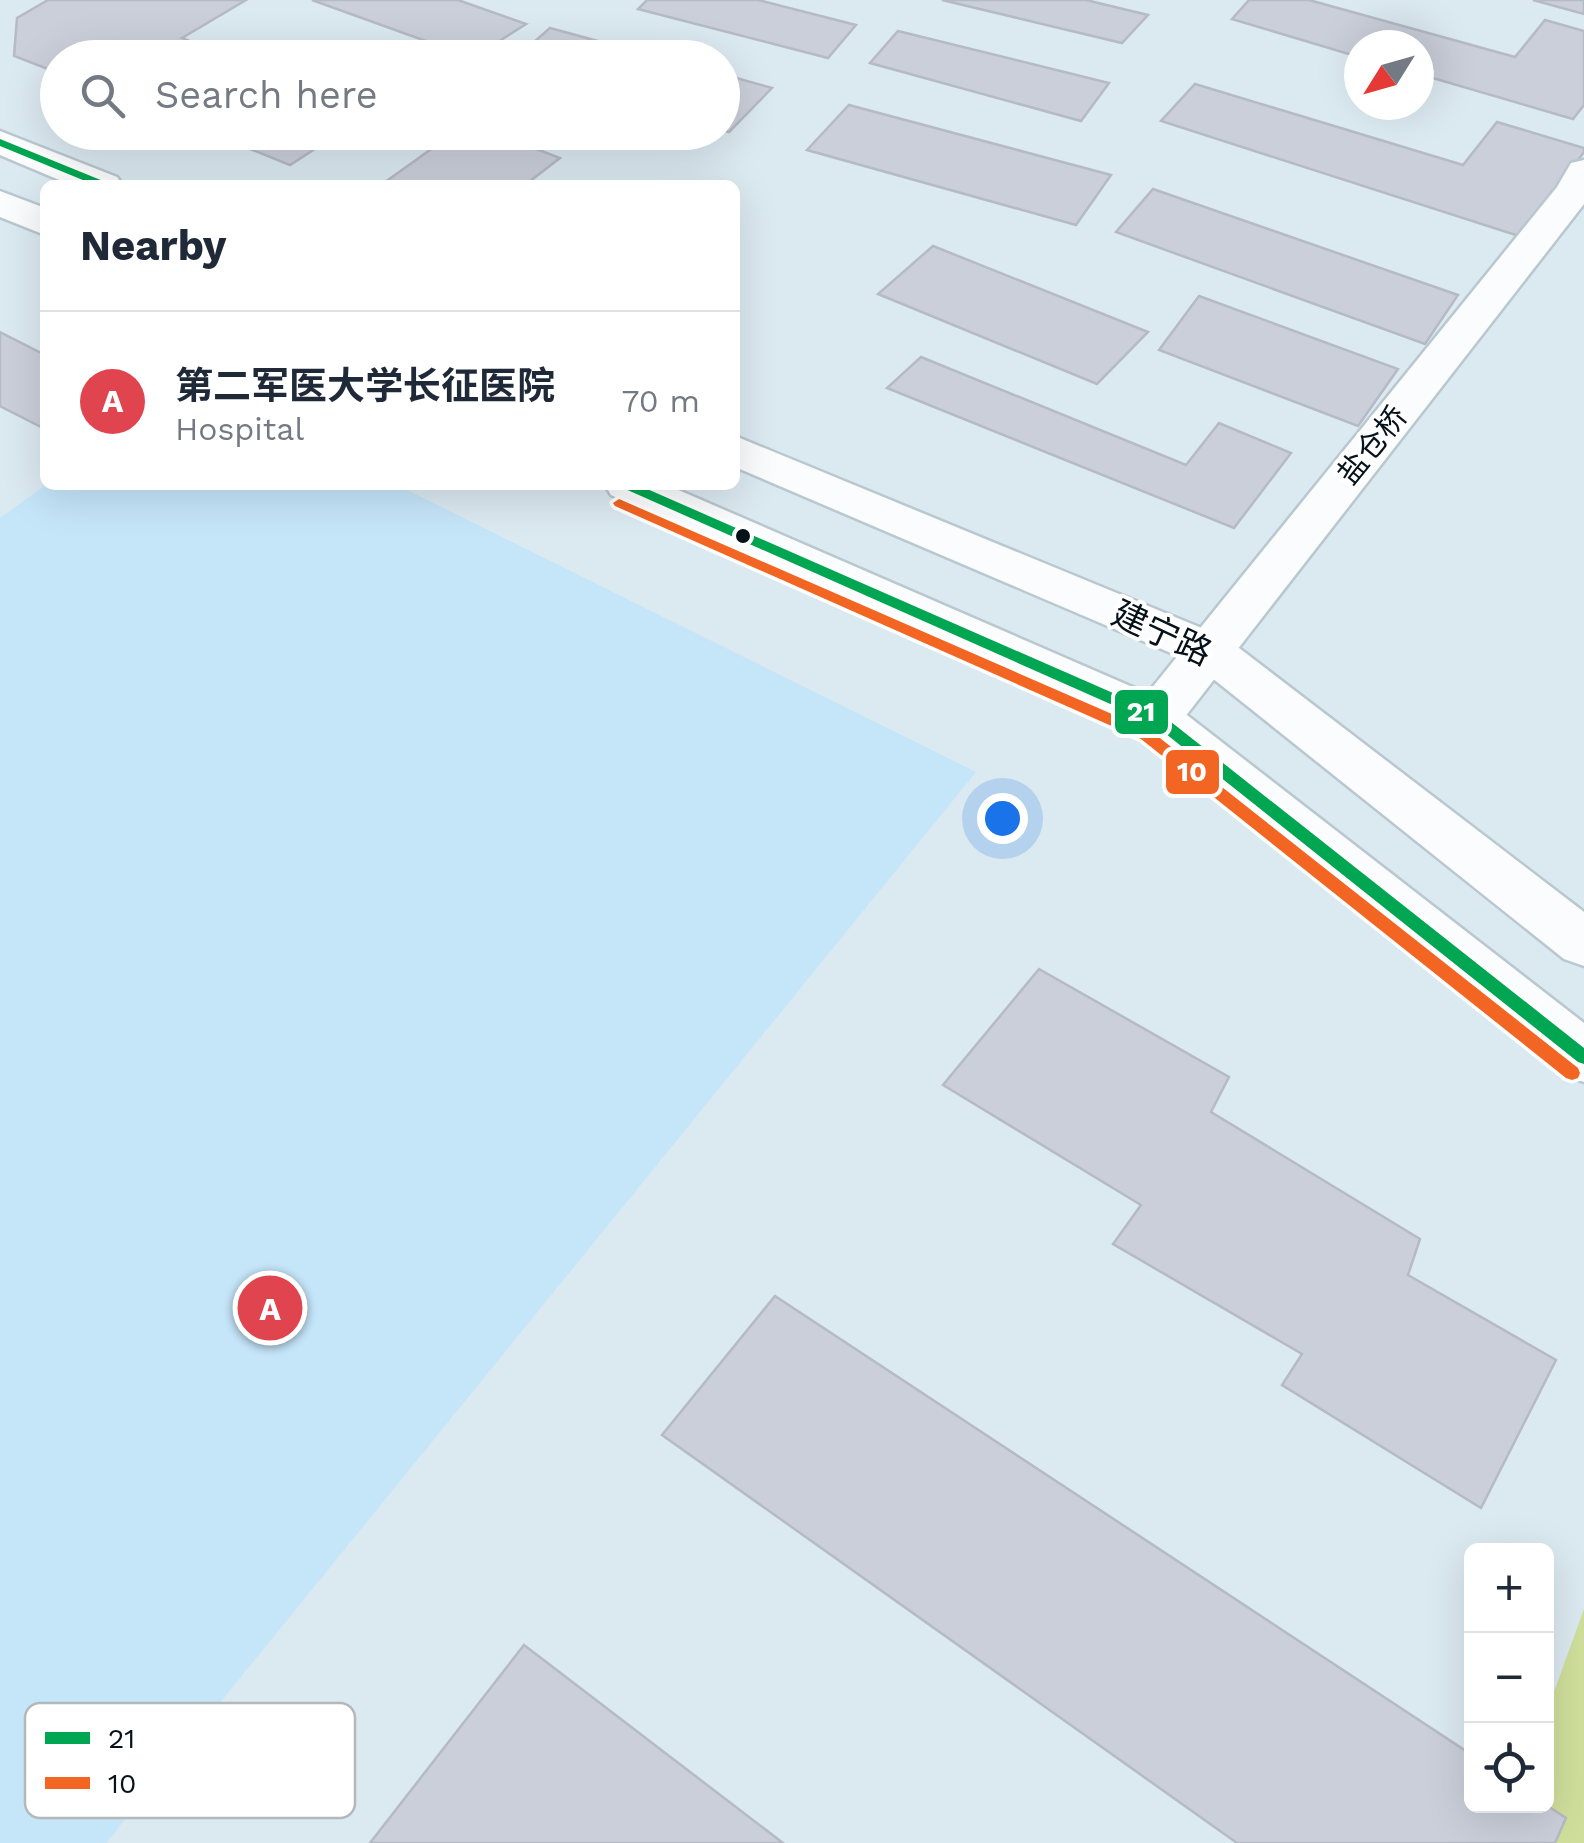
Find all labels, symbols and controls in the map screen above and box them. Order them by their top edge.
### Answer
north arrow [1344,30,1434,120]
search box [40,40,740,150]
icon: search [75,68,130,123]
text: Search here [155,73,378,117]
text: Nearby [80,221,227,270]
text: 第二军医大学长征医院 [175,364,555,408]
text: A [102,382,123,420]
text: 70 m [621,382,700,420]
street label: 盐仓桥 [1330,399,1414,491]
text: Hospital [175,410,304,448]
unlabelled marker [733,526,753,546]
street label: 建宁路 [1106,592,1218,674]
line badge: 21 [1113,688,1170,736]
text: 21 [1127,695,1155,728]
line badge: 10 [1164,748,1221,796]
text: 10 [1177,755,1207,788]
your location [977,793,1028,844]
pin: A [238,1270,302,1346]
map controls [1464,1543,1554,1813]
button: + [1464,1543,1554,1633]
button: − [1464,1633,1554,1723]
legend [25,1703,355,1818]
text: 21 [108,1722,135,1755]
button: locate [1464,1723,1554,1813]
text: 10 [108,1767,136,1800]

